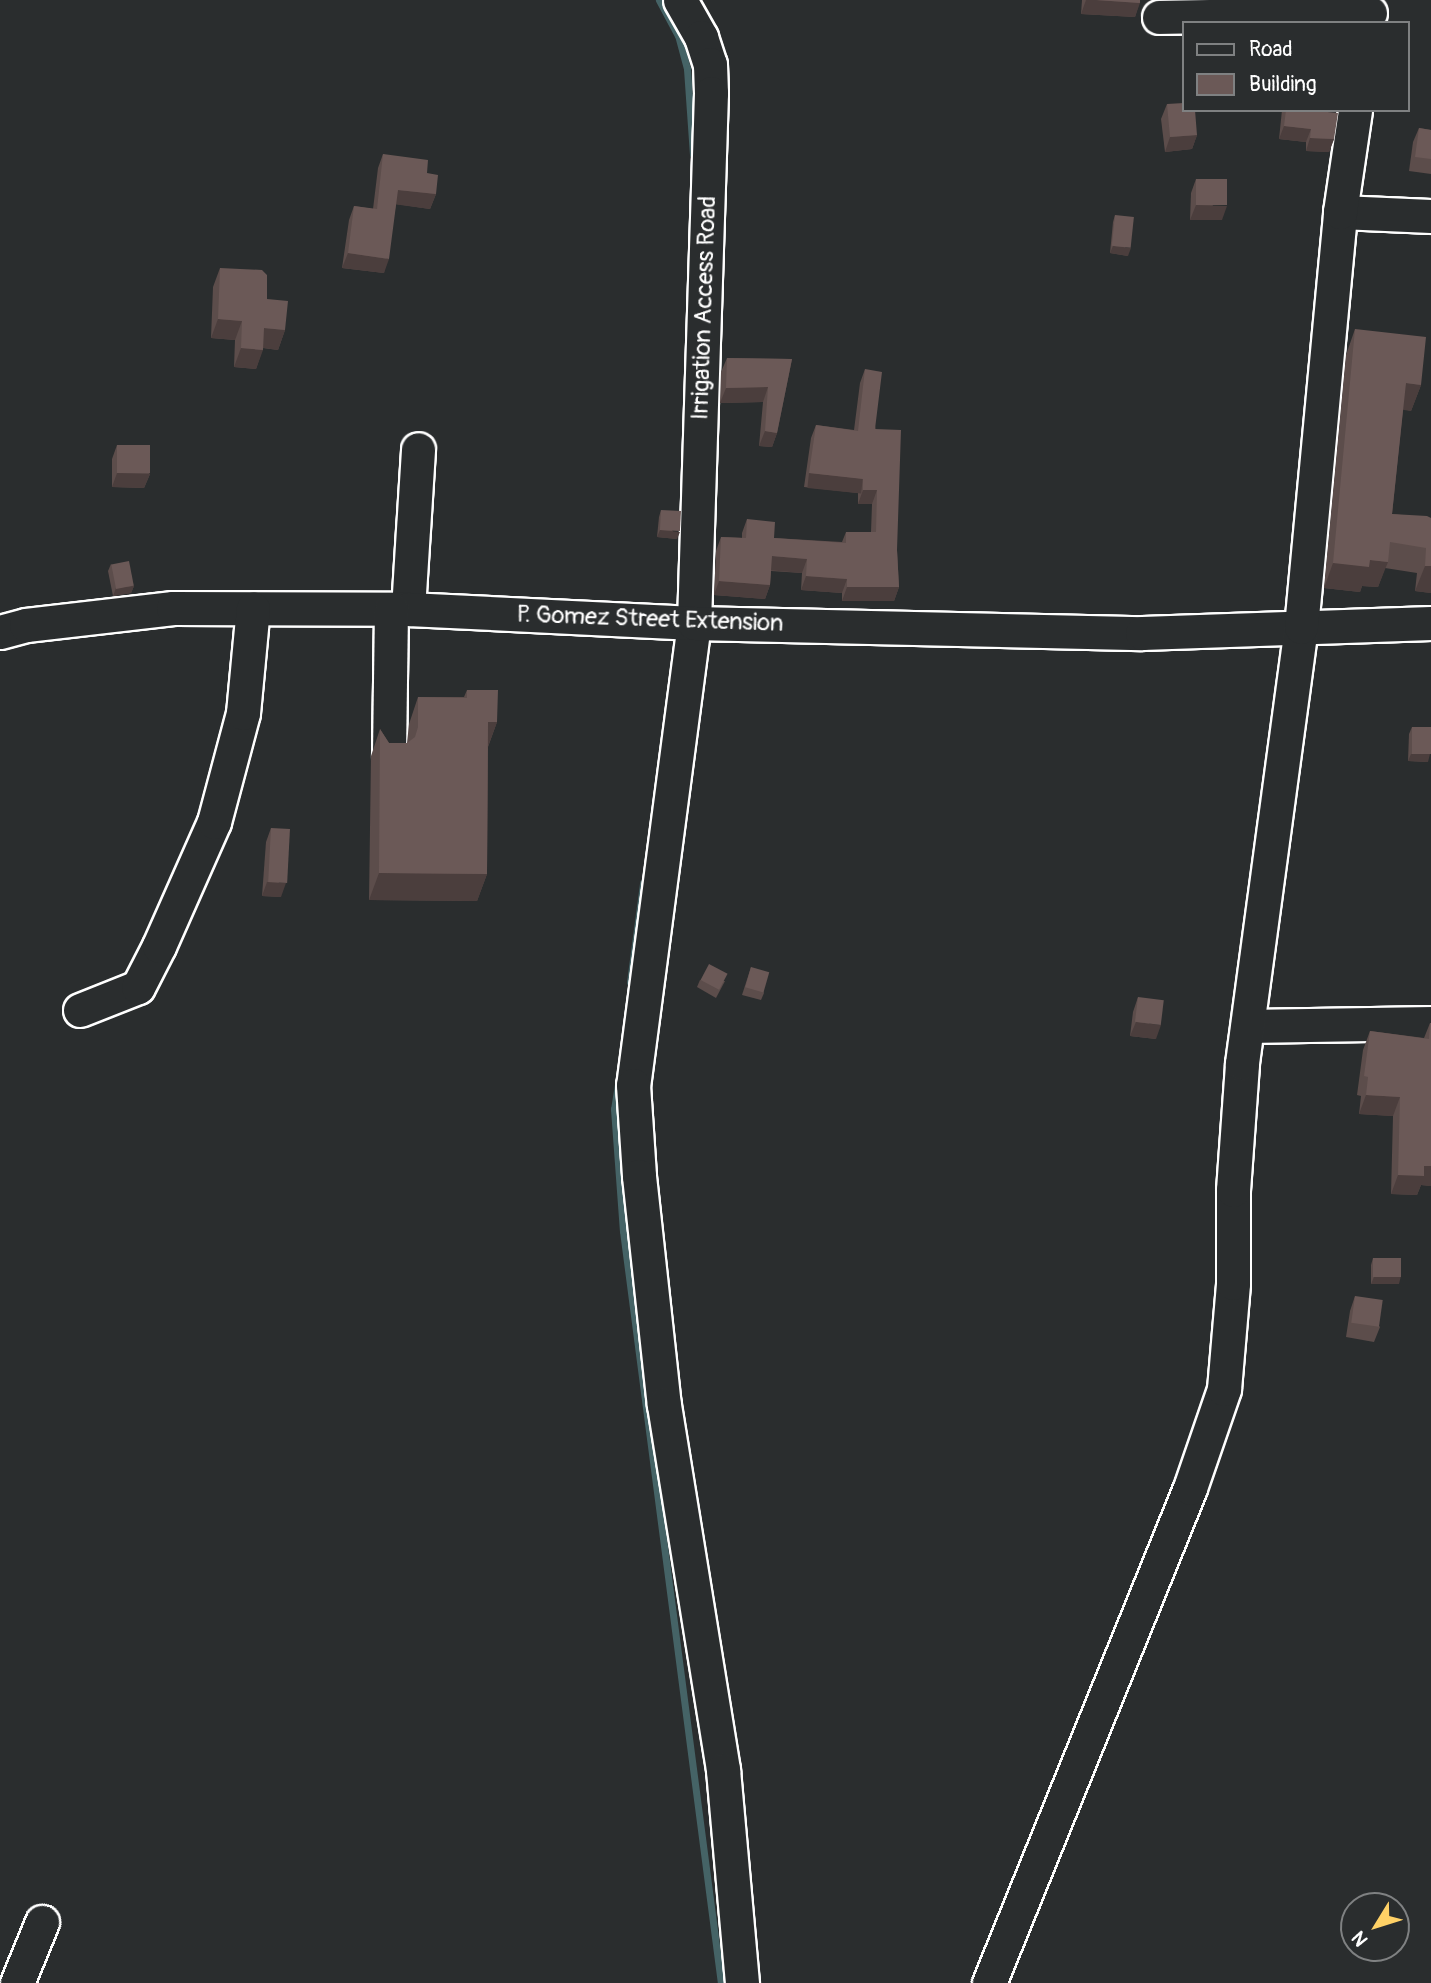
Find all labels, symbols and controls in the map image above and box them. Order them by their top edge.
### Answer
legend [1182,21,1410,112]
text: Road [1249,36,1293,63]
text: Building [1249,71,1316,98]
street label: Irrigation Access Road [686,195,722,421]
street label: P. Gomez Street Extension [516,600,784,638]
north arrow [1340,1892,1410,1962]
text: N [1347,1926,1373,1951]

